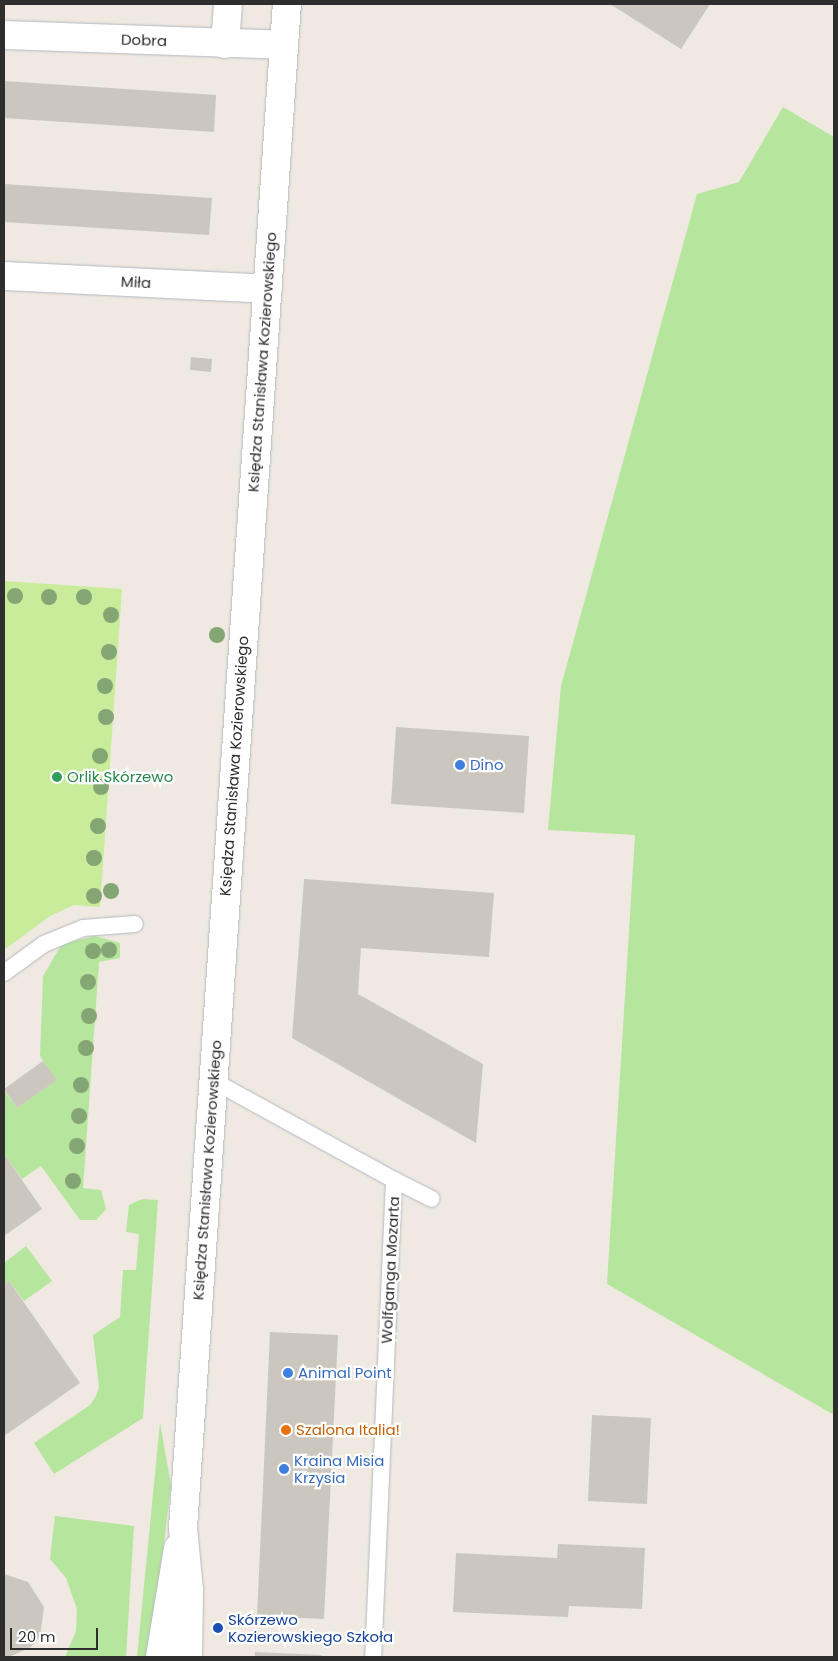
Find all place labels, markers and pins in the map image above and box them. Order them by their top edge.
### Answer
place label: Dino [470,756,503,774]
marker: Dino [454,759,466,771]
place label: Orlik Skórzewo [67,768,173,786]
marker: Orlik Skórzewo [51,771,63,783]
place label: Animal Point [298,1364,392,1382]
marker: Animal Point [282,1367,294,1379]
place label: Szalona Italia! [296,1421,400,1439]
marker: Szalona Italia! [280,1424,292,1436]
place label: Kraina Misia Krzysia [294,1451,384,1486]
marker: Kraina Misia Krzysia [278,1463,290,1475]
place label: Skórzewo Kozierowskiego Szkoła [228,1610,393,1645]
marker: Skórzewo Kozierowskiego Szkoła [212,1622,224,1634]

